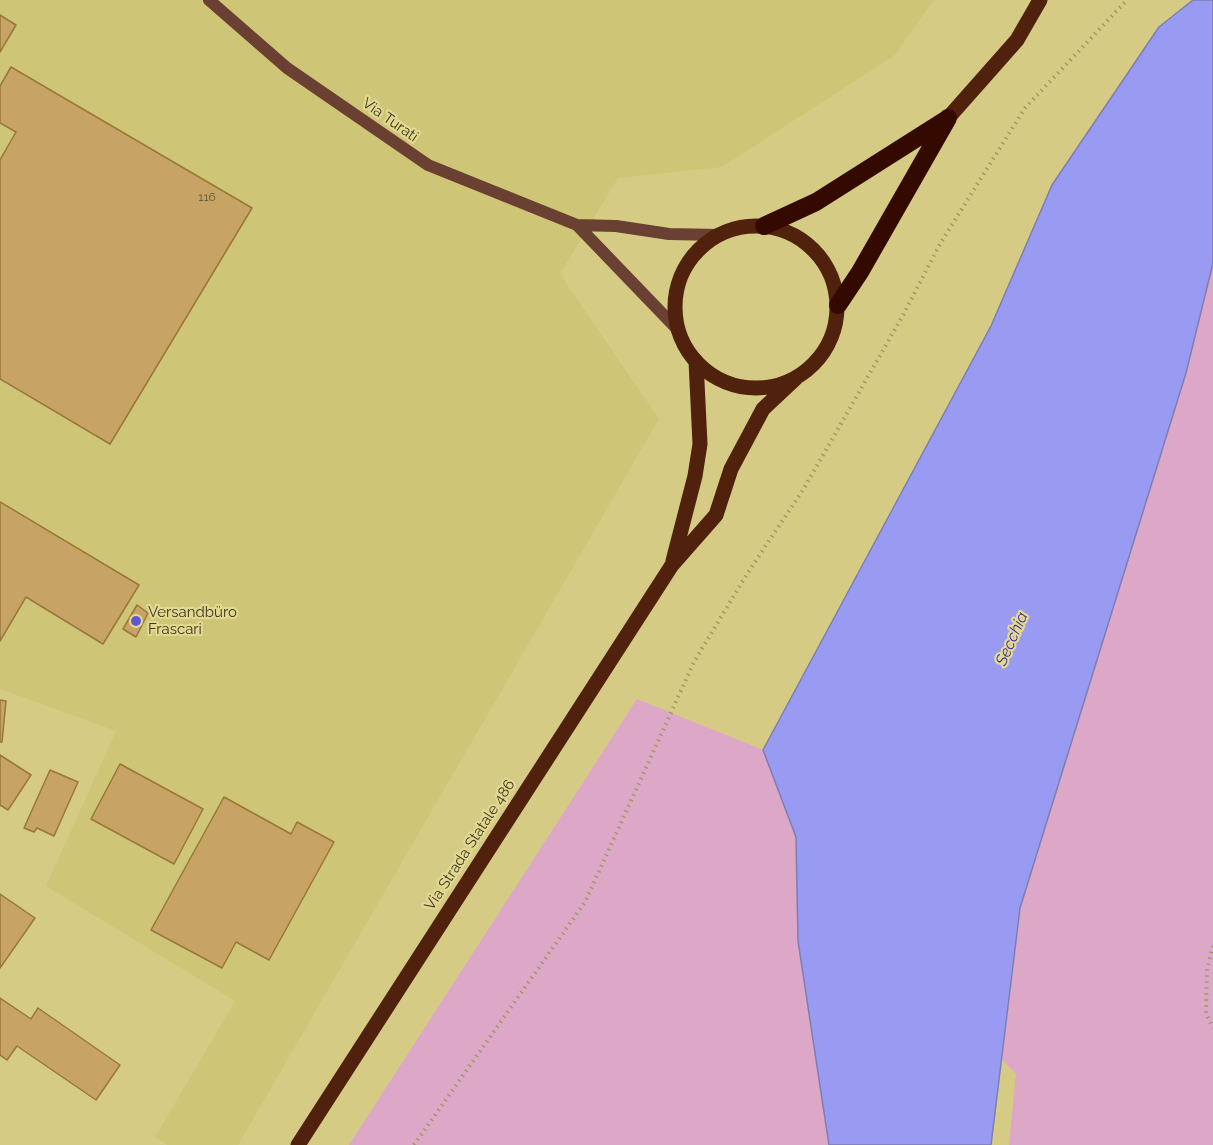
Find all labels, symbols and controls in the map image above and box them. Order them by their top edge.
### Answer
street label: Via Turati [359,94,421,146]
house number: 116 [198,190,216,204]
place label: Versandbüro Frascari [148,603,237,638]
water label: Secchia [992,609,1032,669]
marker: Versandbüro Frascari [129,614,143,628]
street label: Via Strada Statale 486 [421,776,519,914]

